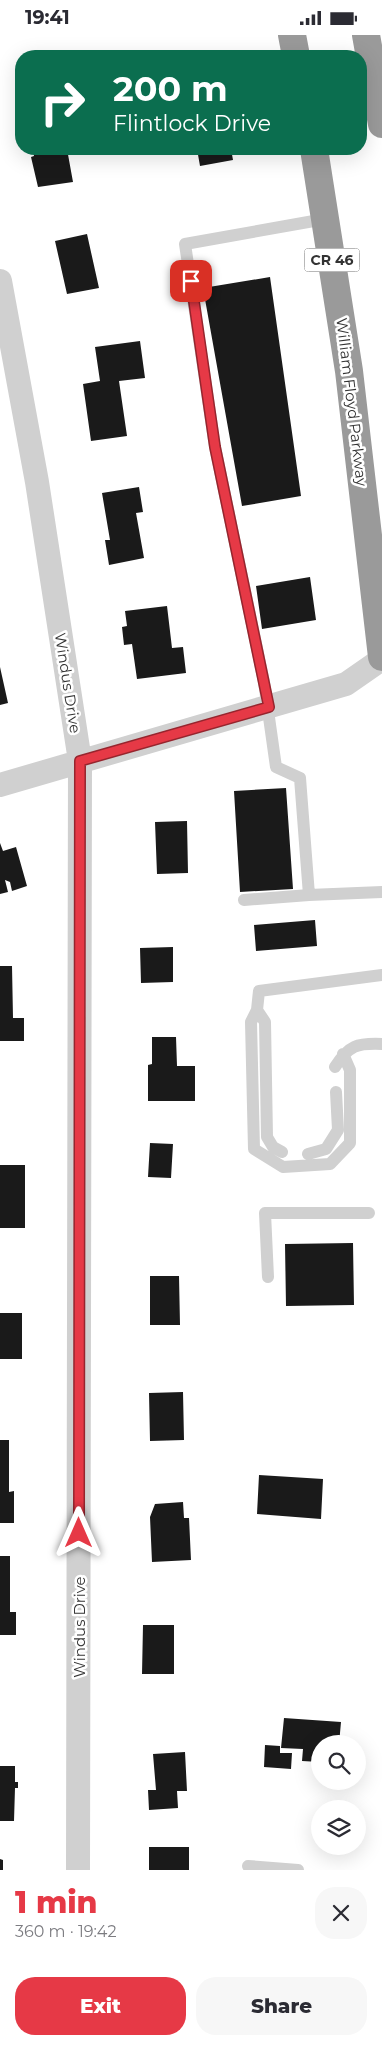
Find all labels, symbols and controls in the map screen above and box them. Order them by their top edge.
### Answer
text: 19:41 [25,6,70,29]
text: 200 m [113,67,228,110]
icon: right [30,70,95,135]
text: Flintlock Drive [113,110,271,137]
road number: CR 46 [304,249,360,271]
pin [170,260,212,302]
icon: arrive [177,267,205,295]
street label: William Floyd Parkway [332,317,372,488]
street label: Windus Drive [51,631,85,735]
position arrow [52,1506,104,1558]
street label: Windus Drive [70,1576,89,1678]
map controls [311,1735,366,1855]
button: search [311,1735,366,1790]
button: layers [311,1800,366,1855]
text: 1 min [15,1884,98,1921]
button: close [315,1887,367,1939]
text: 360 m · 19:42 [15,1922,117,1941]
button: Exit [15,1977,186,2035]
button: Share [196,1977,367,2035]

